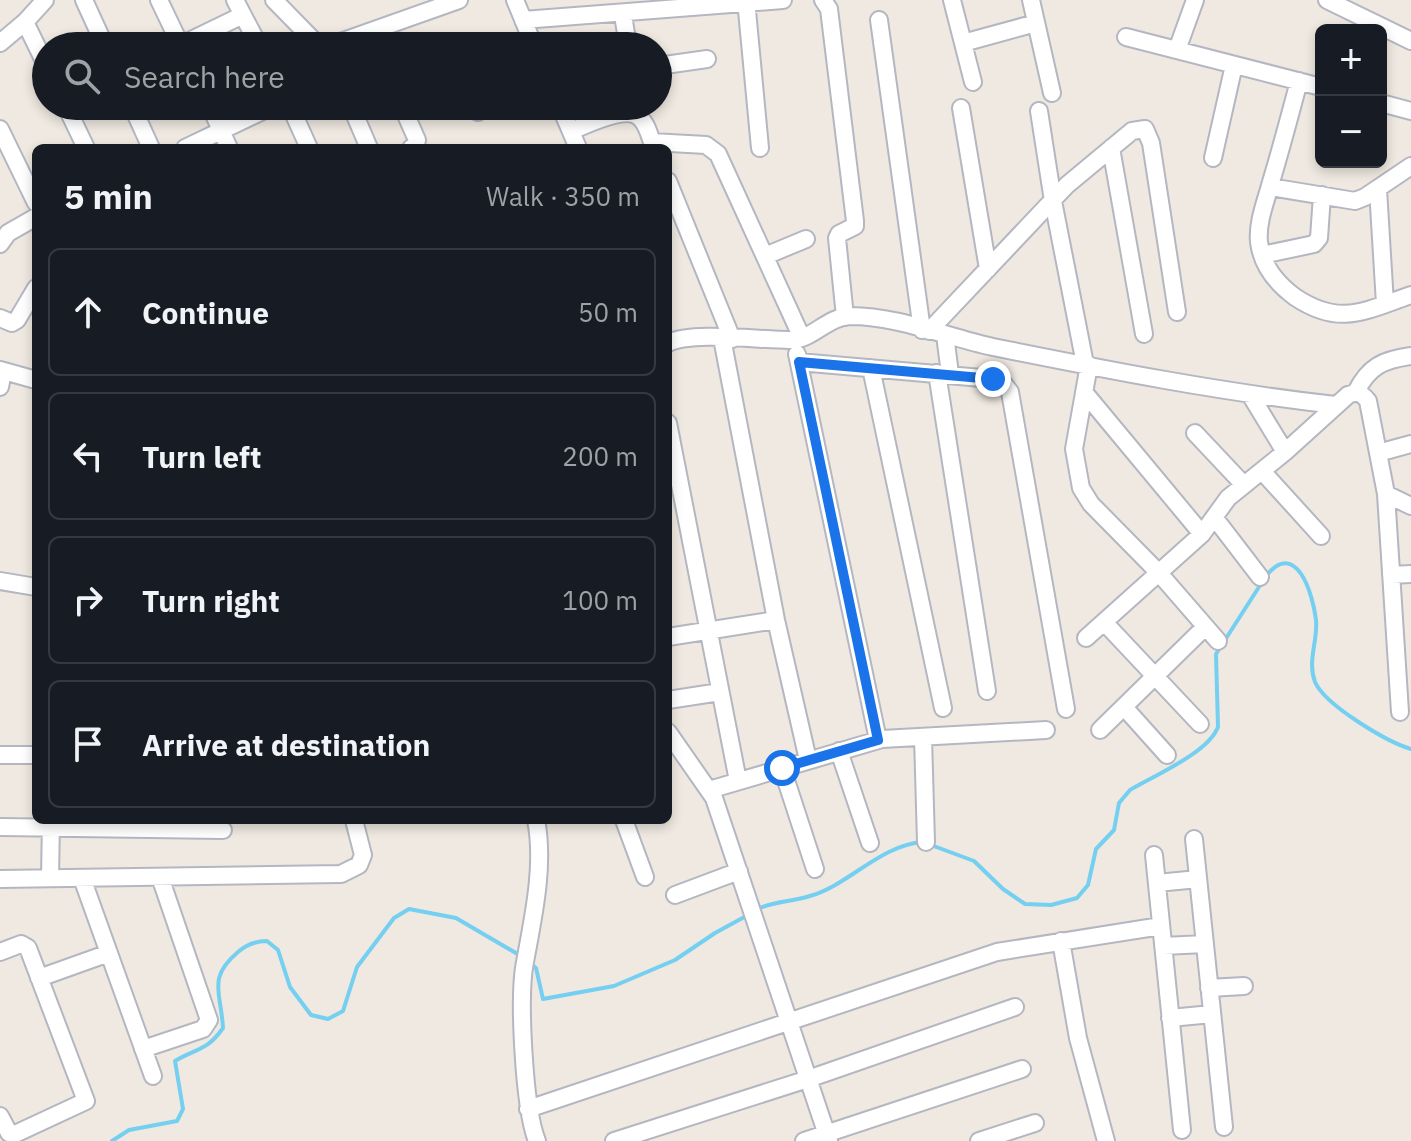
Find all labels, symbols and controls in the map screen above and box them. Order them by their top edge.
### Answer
map controls [1315,24,1387,168]
button: + [1315,24,1387,96]
search box [32,32,672,120]
icon: search [60,54,104,98]
text: Search here [124,57,285,96]
button: − [1315,96,1387,168]
text: 5 min [64,174,153,218]
text: Walk · 350 m [486,179,640,213]
icon: ahead [66,290,110,334]
text: Continue [142,293,269,332]
text: 50 m [578,295,638,329]
route end [975,361,1011,397]
icon: left [66,434,110,478]
text: Turn left [142,437,261,476]
text: 200 m [562,439,638,473]
icon: right [66,578,110,622]
text: Turn right [142,581,280,620]
text: 100 m [562,583,638,617]
icon: arrive [66,722,110,766]
text: Arrive at destination [142,725,430,764]
route start [764,750,800,786]

